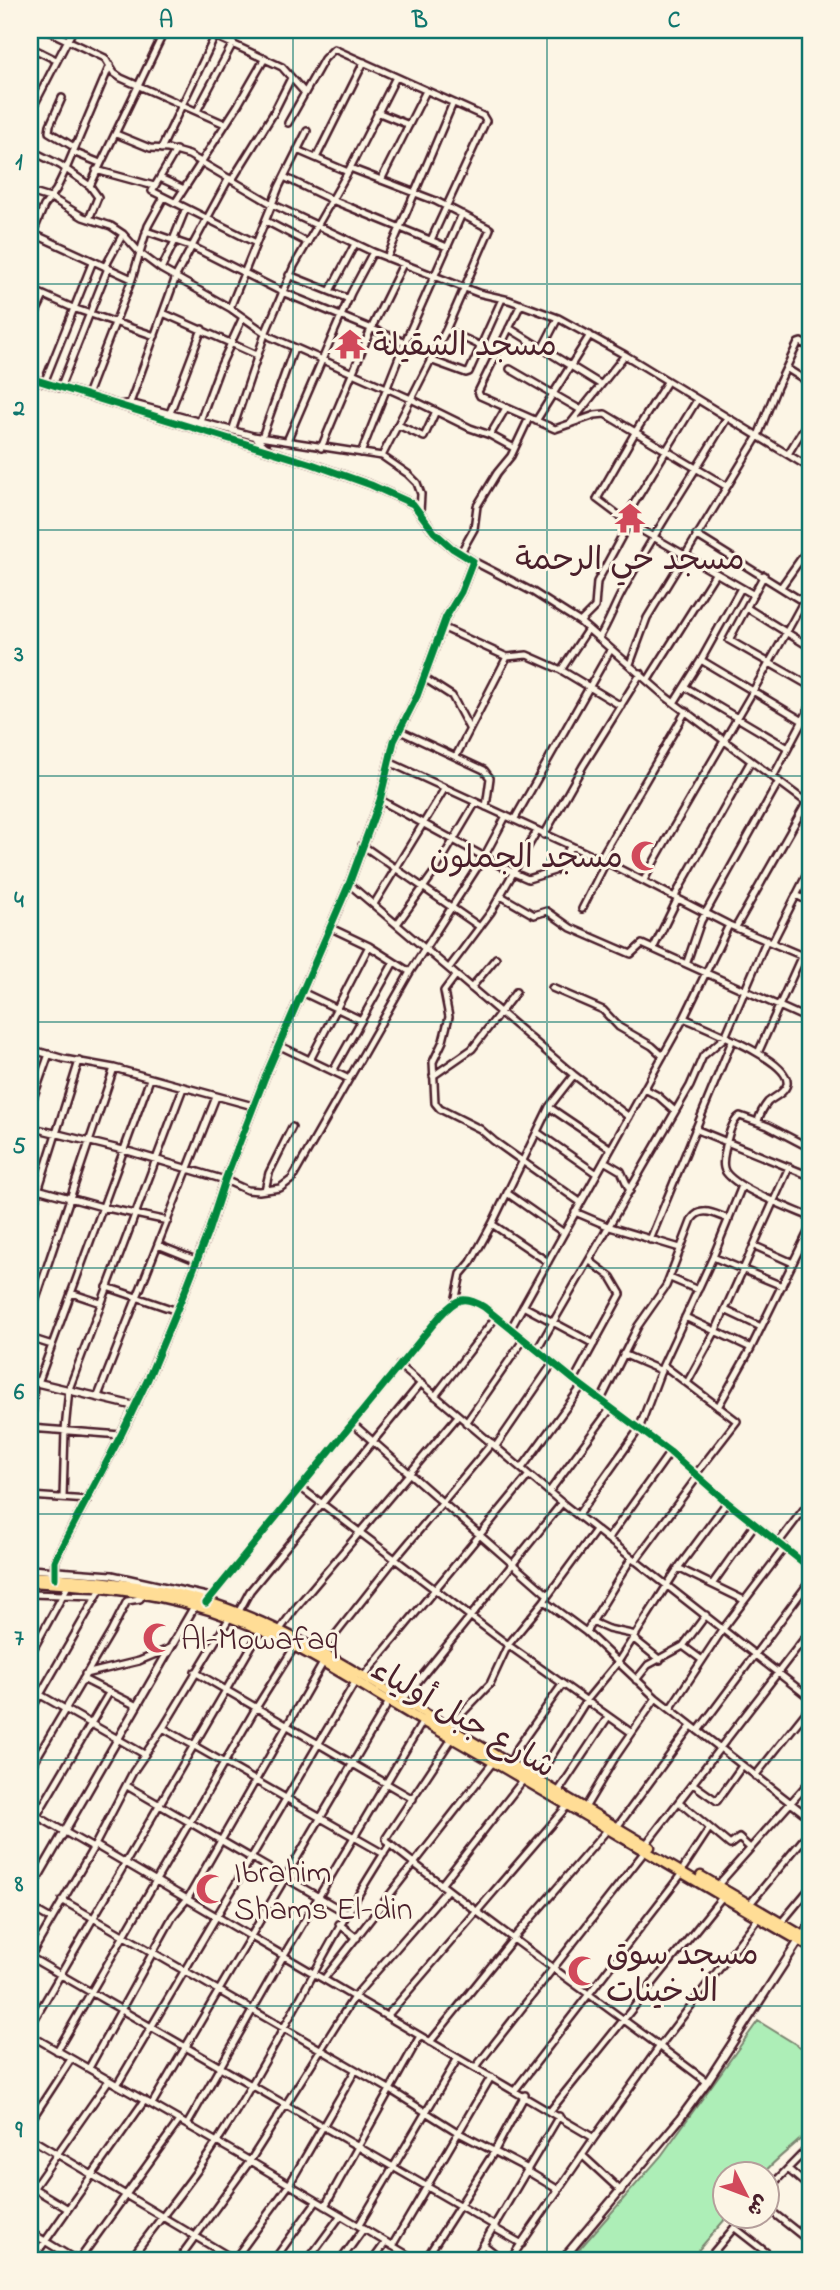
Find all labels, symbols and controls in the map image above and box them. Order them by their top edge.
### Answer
text: A [159,5,173,38]
text: B [411,5,428,38]
text: C [668,5,681,38]
text: 1 [15,147,23,180]
place label: مسجد الشقيلة [373,324,557,371]
temple icon: مسجد الشقيلة [333,327,367,361]
text: 2 [12,393,25,426]
temple icon: مسجد حي الرحمة [613,501,647,535]
place label: مسجد حي الرحمة [515,538,745,586]
text: 3 [13,639,24,672]
place label: مسجد الجملون [430,836,623,883]
mosque icon: مسجد الجملون [629,839,663,873]
text: 4 [14,885,24,918]
text: 5 [12,1131,26,1164]
text: 6 [14,1377,25,1410]
place label: Al-Mowafaq [181,1618,338,1665]
mosque icon: Al-Mowafaq [141,1621,175,1655]
text: 7 [14,1623,24,1656]
street label: شارع جبل أولياء [361,1648,564,1792]
place label: Ibrahim Shams El-din [234,1851,412,1935]
text: 8 [14,1869,24,1902]
mosque icon: Ibrahim Shams El-din [194,1872,228,1906]
place label: مسجد سوق الدخينات [606,1933,759,2017]
mosque icon: مسجد سوق الدخينات [566,1954,600,1988]
text: 9 [15,2115,24,2148]
north arrow [710,2160,780,2230]
text: ش [740,2188,774,2222]

